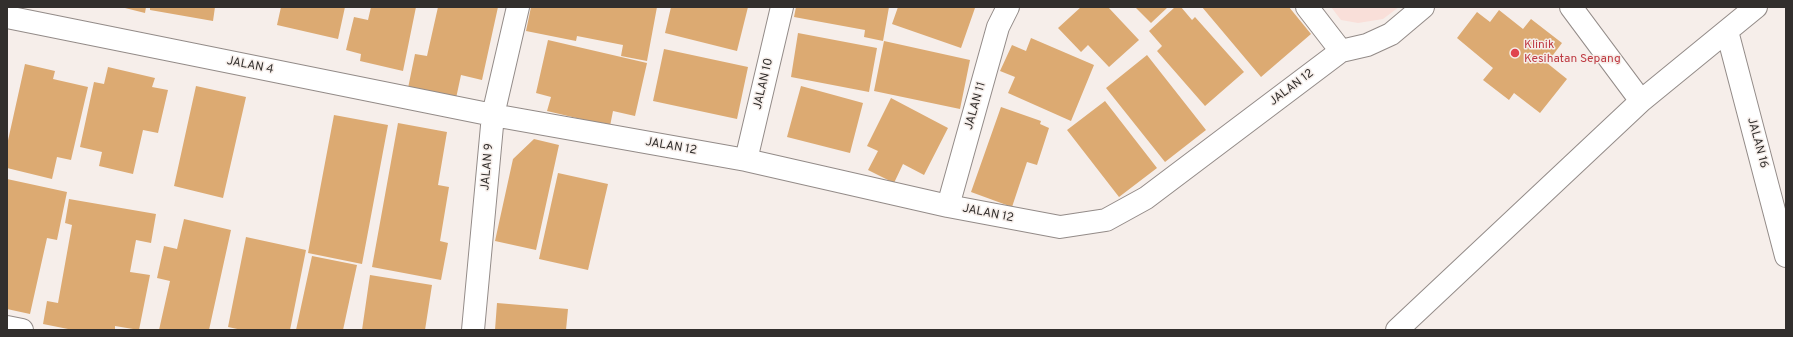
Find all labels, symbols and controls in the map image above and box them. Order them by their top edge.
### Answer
place label: Klinik Kesihatan Sepang [1524,39,1621,67]
marker: Klinik Kesihatan Sepang [1509,47,1521,59]
street label: JALAN 4 [225,54,275,78]
street label: JALAN 10 [751,57,777,111]
street label: JALAN 12 [1267,67,1317,109]
street label: JALAN 11 [962,80,990,132]
street label: JALAN 16 [1743,116,1771,170]
street label: JALAN 12 [644,135,698,159]
street label: JALAN 9 [479,143,497,191]
street label: JALAN 12 [961,202,1015,226]

